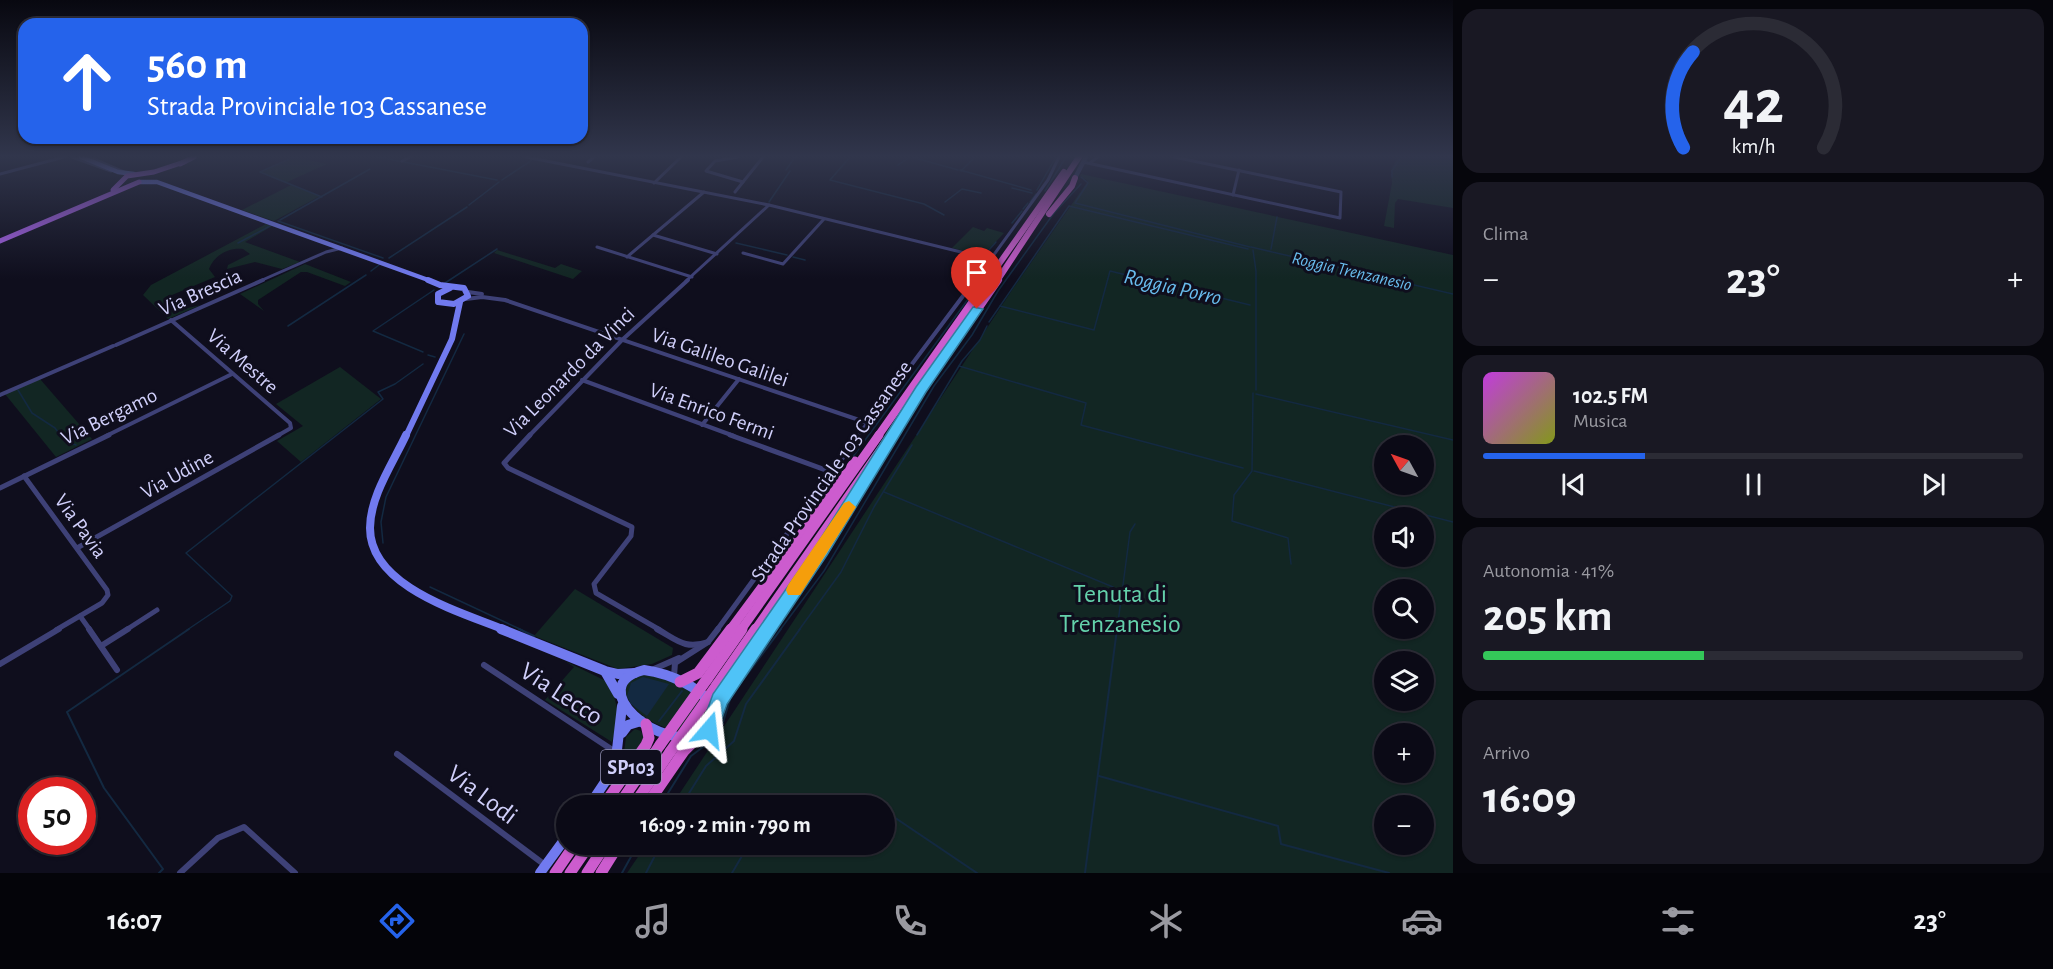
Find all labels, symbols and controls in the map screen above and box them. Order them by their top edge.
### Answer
icon: ahead [48,42,126,120]
text: 560 m [147,44,248,86]
text: 42 [1723,72,1783,134]
text: Strada Provinciale 103 Cassanese [147,93,487,120]
text: km/h [1731,136,1775,157]
text: Clima [1483,224,1528,244]
pin [951,247,1002,309]
water label: Roggia Trenzanesio [1290,249,1413,295]
icon: arrive [960,256,993,289]
text: 23° [1726,257,1780,302]
text: − [1483,263,1499,296]
text: + [2007,263,2023,296]
street label: Via Brescia [156,265,245,320]
water label: Roggia Porro [1122,265,1224,309]
street label: Via Leonardo da Vinci [500,303,639,442]
street label: Via Galileo Galilei [649,324,791,391]
street label: Via Mestre [203,325,282,398]
street label: Strada Provinciale 103 Cassanese [747,357,916,586]
street label: Via Enrico Fermi [647,379,777,444]
street label: Via Bergamo [58,384,161,449]
text: 102.5 FM [1573,385,1648,407]
text: Musica [1573,411,1628,431]
north arrow [1374,435,1434,495]
map controls [1374,435,1434,855]
street label: Via Udine [138,446,217,503]
icon: previous [1557,468,1590,501]
icon: pause [1737,468,1770,501]
icon: next [1917,468,1950,501]
street label: Via Pavia [50,490,111,562]
button: sound [1374,507,1434,567]
text: Autonomia · 41% [1483,561,1614,581]
button: search [1374,579,1434,639]
park label: Tenuta di Trenzanesio [1059,581,1181,637]
text: 205 km [1483,594,1612,639]
button: layers [1374,651,1434,711]
street label: Via Lecco [516,658,607,730]
position arrow [677,698,741,762]
button: + [1374,723,1434,783]
text: Arrivo [1483,743,1530,763]
road number: SP103 [601,750,661,784]
street label: Via Lodi [443,760,522,829]
text: 16:09 [1483,776,1576,821]
speed limit sign: 50 [18,777,96,855]
button: − [1374,795,1434,855]
text: 16:09 · 2 min · 790 m [640,814,811,836]
icon: directions [376,900,418,942]
icon: music [632,900,674,942]
icon: phone [889,900,931,942]
icon: climate [1145,900,1187,942]
icon: car [1401,900,1443,942]
icon: filters [1657,900,1699,942]
text: 16:07 [107,907,162,934]
text: 23° [1914,907,1946,934]

